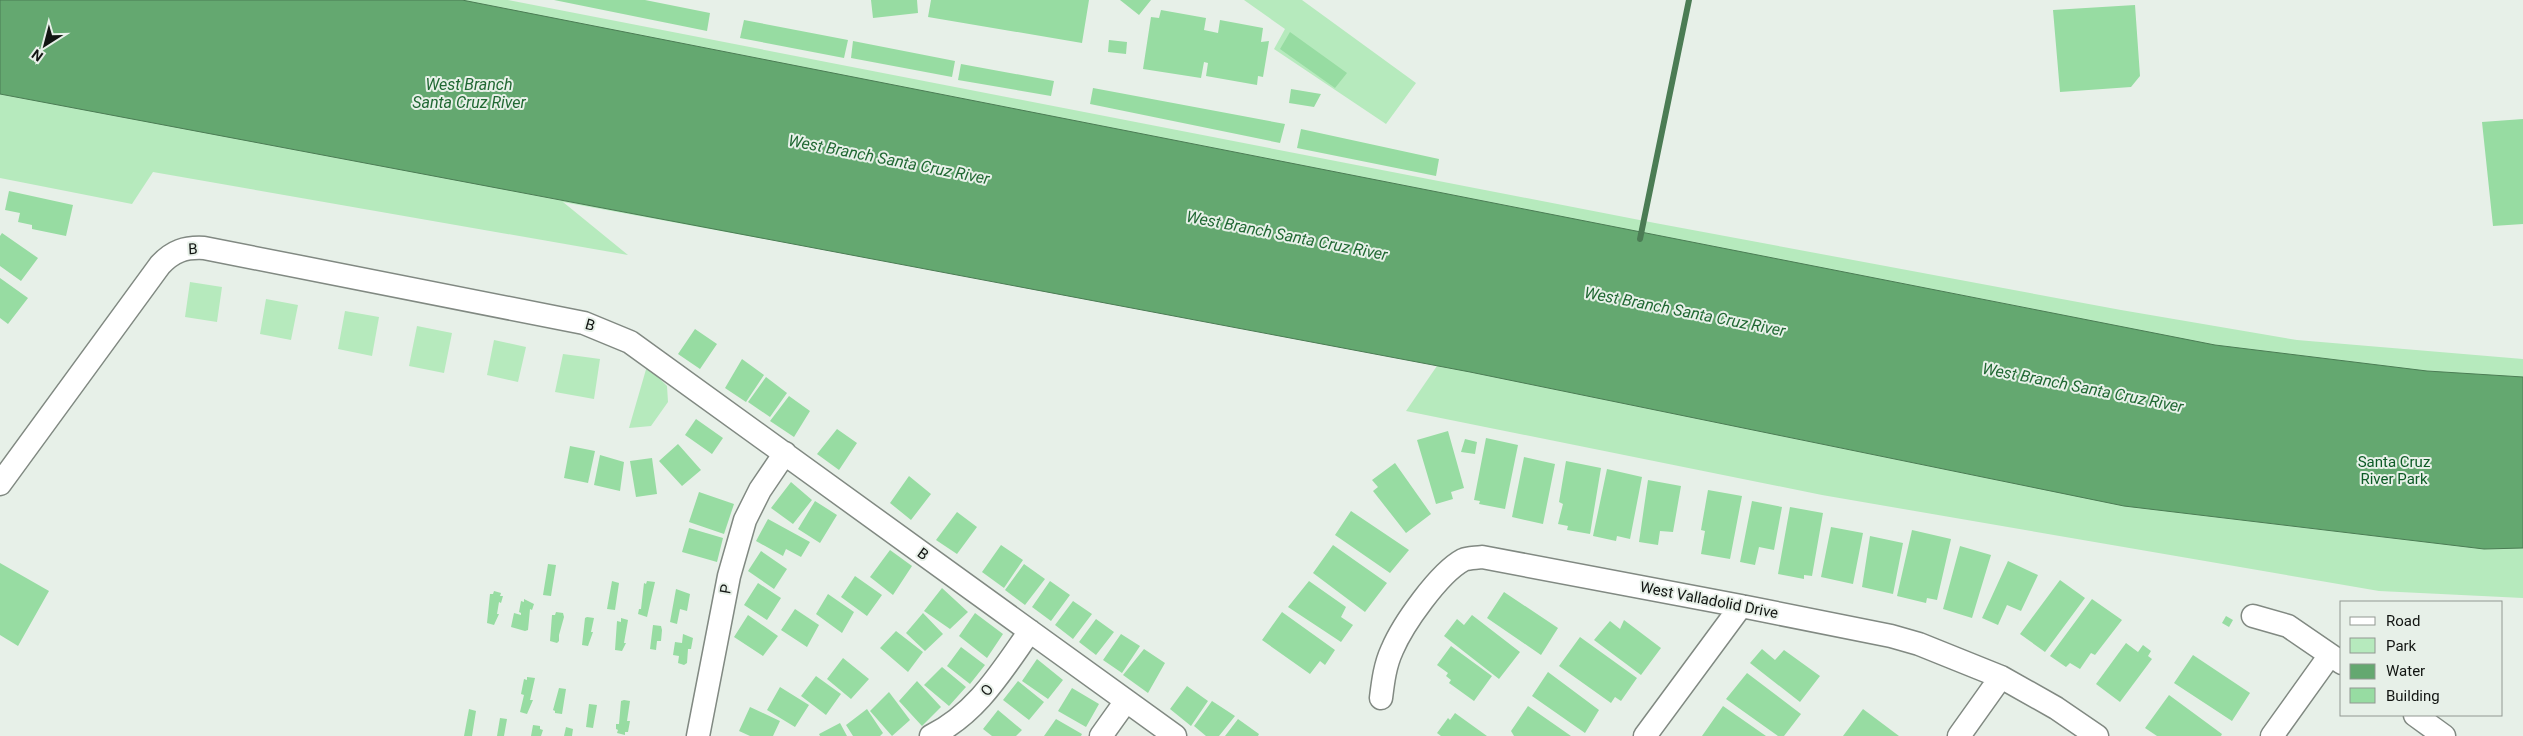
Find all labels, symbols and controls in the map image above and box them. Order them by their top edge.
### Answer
north arrow [20,20,70,70]
text: N [29,46,46,65]
water label: West Branch Santa Cruz River [412,75,526,112]
water label: West Branch Santa Cruz River [787,131,992,188]
water label: West Branch Santa Cruz River [1185,207,1390,264]
street label: B [188,240,198,258]
water label: West Branch Santa Cruz River [1583,283,1788,340]
street label: B [583,315,597,335]
water label: West Branch Santa Cruz River [1981,359,2186,416]
park label: Santa Cruz River Park [2358,453,2430,488]
street label: B [914,544,932,564]
street label: West Valladolid Drive [1638,578,1780,622]
street label: P [716,583,736,595]
legend [2340,601,2503,716]
text: Road [2386,612,2420,630]
text: Park [2386,637,2417,655]
text: Water [2386,662,2425,680]
street label: O [977,680,997,700]
text: Building [2386,687,2440,705]

